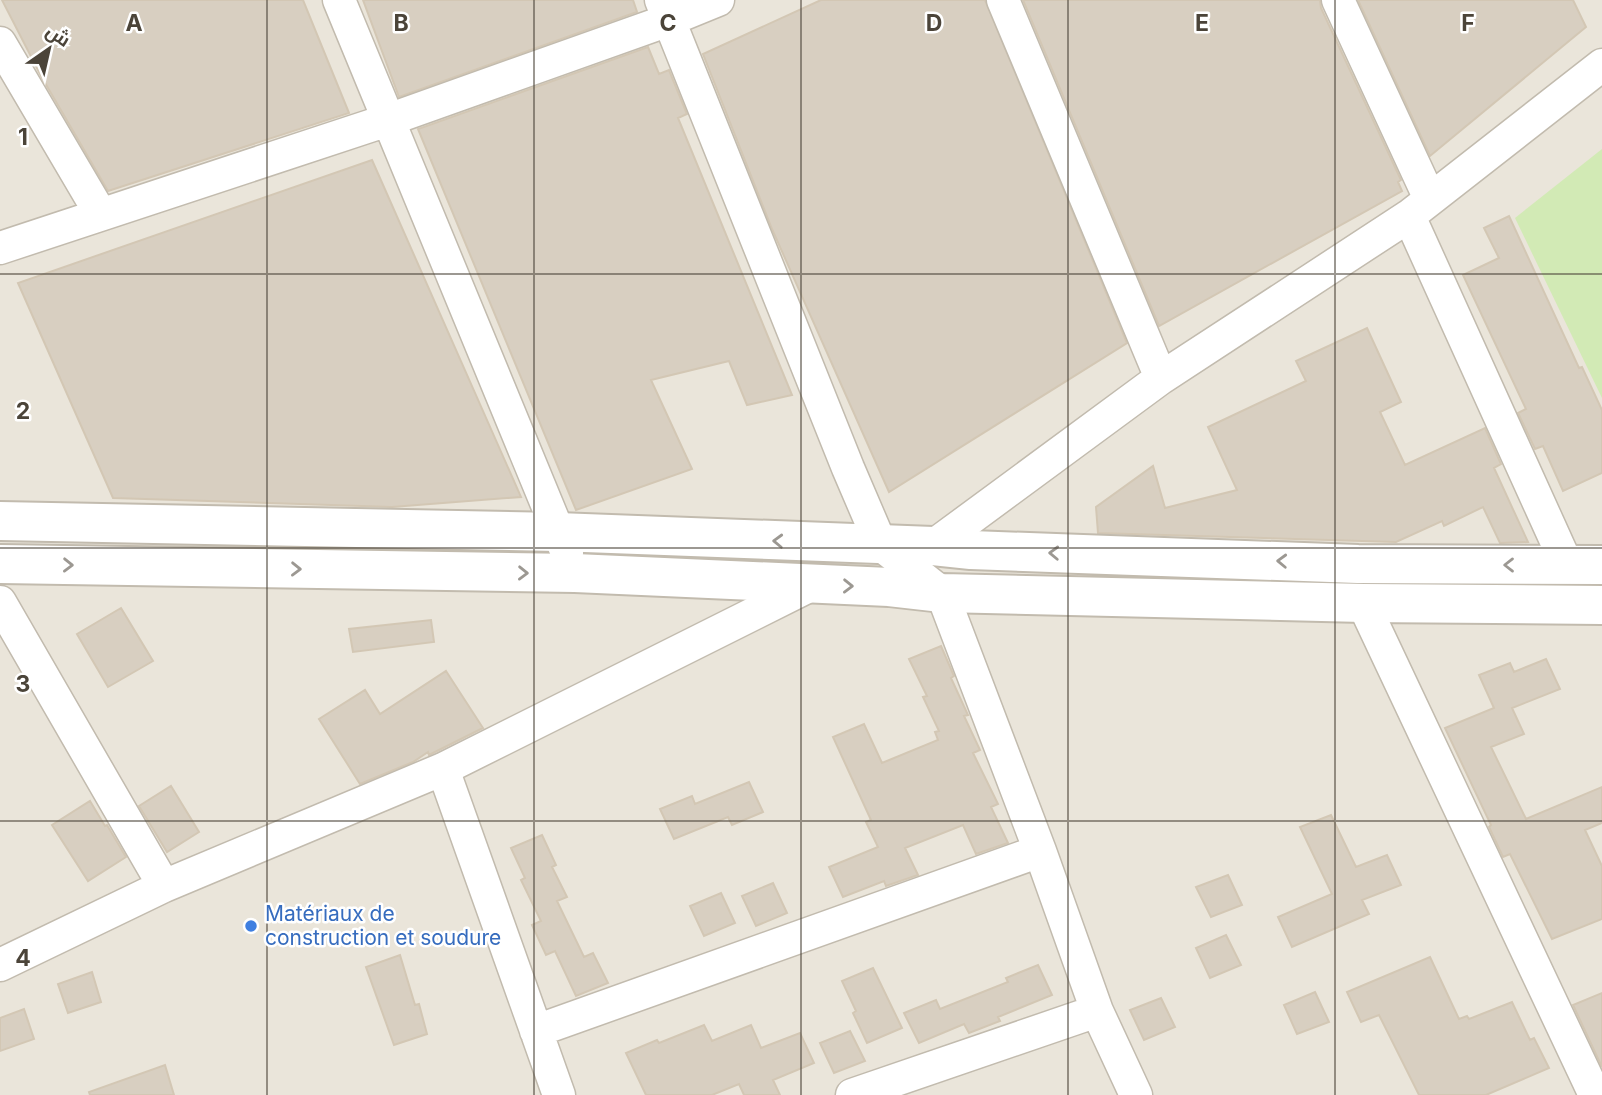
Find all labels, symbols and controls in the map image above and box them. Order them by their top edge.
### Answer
text: A [125,9,143,37]
text: B [393,9,409,37]
text: C [659,9,677,37]
text: D [926,9,942,37]
text: E [1195,9,1209,37]
text: F [1461,9,1475,37]
north arrow [14,14,84,84]
text: ش [42,19,75,52]
text: 1 [18,123,28,151]
text: 2 [16,397,30,425]
one-way arrow [773,533,784,548]
one-way arrow [1049,545,1059,561]
one-way arrow [1276,553,1287,568]
one-way arrow [1504,557,1514,573]
one-way arrow [63,558,74,573]
one-way arrow [291,561,301,577]
one-way arrow [518,565,529,580]
one-way arrow [844,578,854,594]
text: 3 [16,670,30,698]
place label: Matériaux de construction et soudure [265,901,501,950]
marker: Matériaux de construction et soudure [243,918,259,934]
text: 4 [15,944,31,972]

